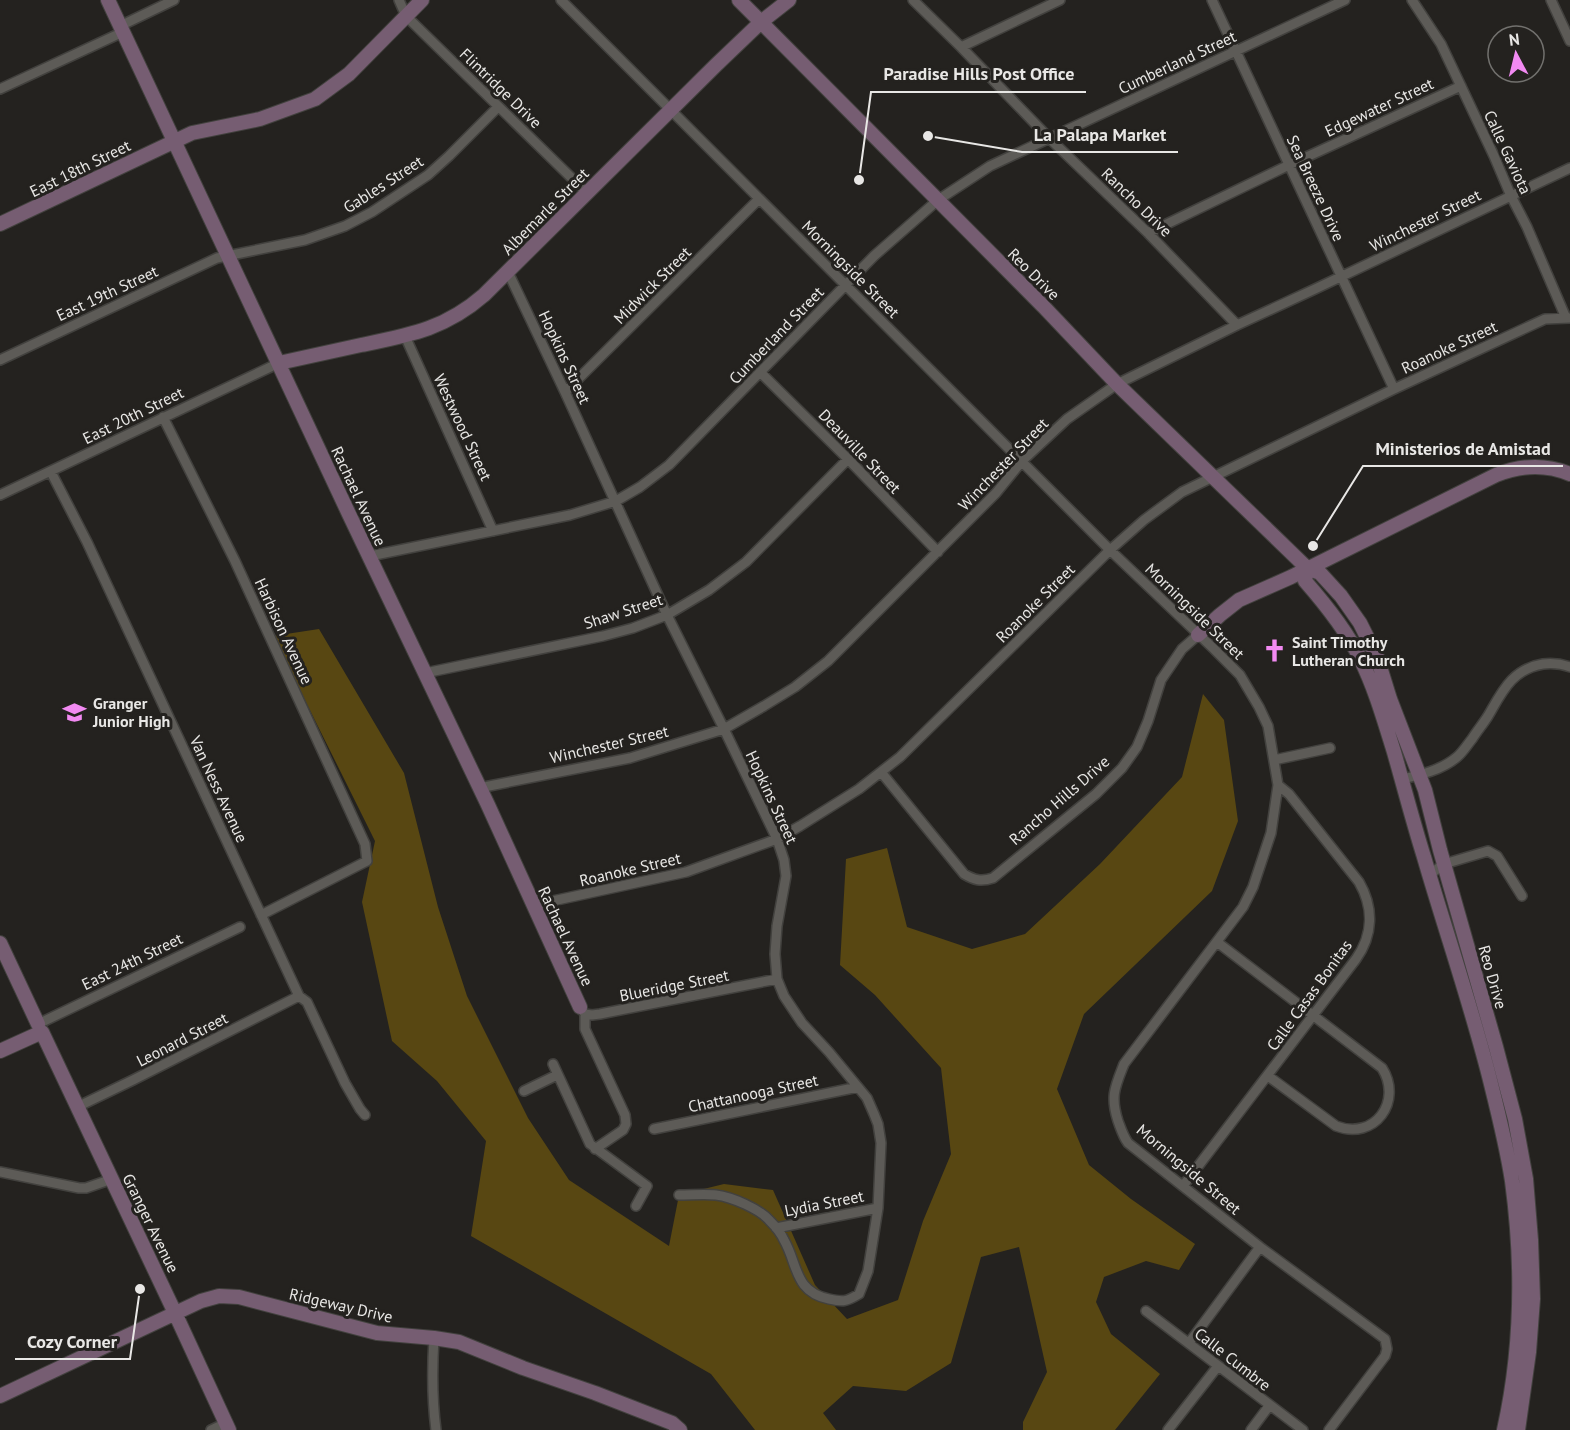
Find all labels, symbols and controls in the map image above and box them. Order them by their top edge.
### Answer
north arrow [1486,24,1546,84]
street label: Cumberland Street [1115,26,1240,98]
text: N [1508,29,1521,50]
street label: Flintridge Drive [456,44,546,132]
callout: Paradise Hills Post Office [871,56,1086,92]
text: Paradise Hills Post Office [883,62,1075,85]
street label: Edgewater Street [1322,73,1437,141]
street label: Calle Gaviota [1480,107,1536,197]
callout: La Palapa Market [1022,116,1178,152]
text: La Palapa Market [1034,123,1167,146]
street label: Sea Breeze Drive [1283,132,1349,244]
street label: East 18th Street [26,135,134,201]
street label: Gables Street [339,151,427,217]
street label: Albemarle Street [497,163,593,259]
street label: Rancho Drive [1097,163,1177,241]
street label: Winchester Street [1366,184,1484,256]
street label: Morningside Street [798,216,904,322]
street label: Midwick Street [609,242,695,328]
street label: Reo Drive [1004,244,1064,304]
street label: East 19th Street [53,261,161,325]
street label: Cumberland Street [724,282,828,388]
street label: Hopkins Street [535,307,596,407]
street label: Roanoke Street [1398,316,1501,378]
street label: Westwood Street [430,370,497,484]
street label: East 20th Street [79,382,187,448]
street label: Deauville Street [815,405,906,498]
street label: Winchester Street [954,413,1053,514]
callout: Ministerios de Amistad [1363,430,1563,466]
text: Ministerios de Amistad [1375,437,1551,460]
street label: Rachael Avenue [327,443,391,549]
street label: Roanoke Street [991,559,1079,647]
street label: Morningside Street [1141,559,1249,664]
street label: Harbison Avenue [251,575,317,687]
street label: Shaw Street [581,589,665,633]
place label: Saint Timothy Lutheran Church [1292,632,1405,670]
church icon: Saint Timothy Lutheran Church [1261,638,1287,664]
place label: Granger Junior High [92,693,170,731]
school or university icon: Granger Junior High [62,699,88,725]
street label: Winchester Street [548,721,671,767]
street label: Van Ness Avenue [185,732,252,846]
street label: Hopkins Street [742,747,803,847]
street label: Rancho Hills Drive [1005,751,1113,849]
street label: Roanoke Street [577,848,683,890]
street label: Rachael Avenue [534,883,598,989]
street label: East 24th Street [78,928,186,994]
street label: Calle Casas Bonitas [1262,935,1356,1054]
street label: Reo Drive [1474,943,1512,1011]
street label: Blueridge Street [618,964,731,1005]
street label: Leonard Street [133,1007,231,1071]
street label: Chattanooga Street [686,1069,820,1117]
street label: Morningside Street [1133,1120,1246,1219]
street label: Granger Avenue [118,1170,184,1276]
street label: Lydia Street [783,1185,866,1220]
street label: Ridgeway Drive [287,1283,395,1327]
callout: Cozy Corner [15,1323,130,1359]
street label: Calle Cumbre [1191,1323,1275,1395]
text: Cozy Corner [27,1330,118,1353]

